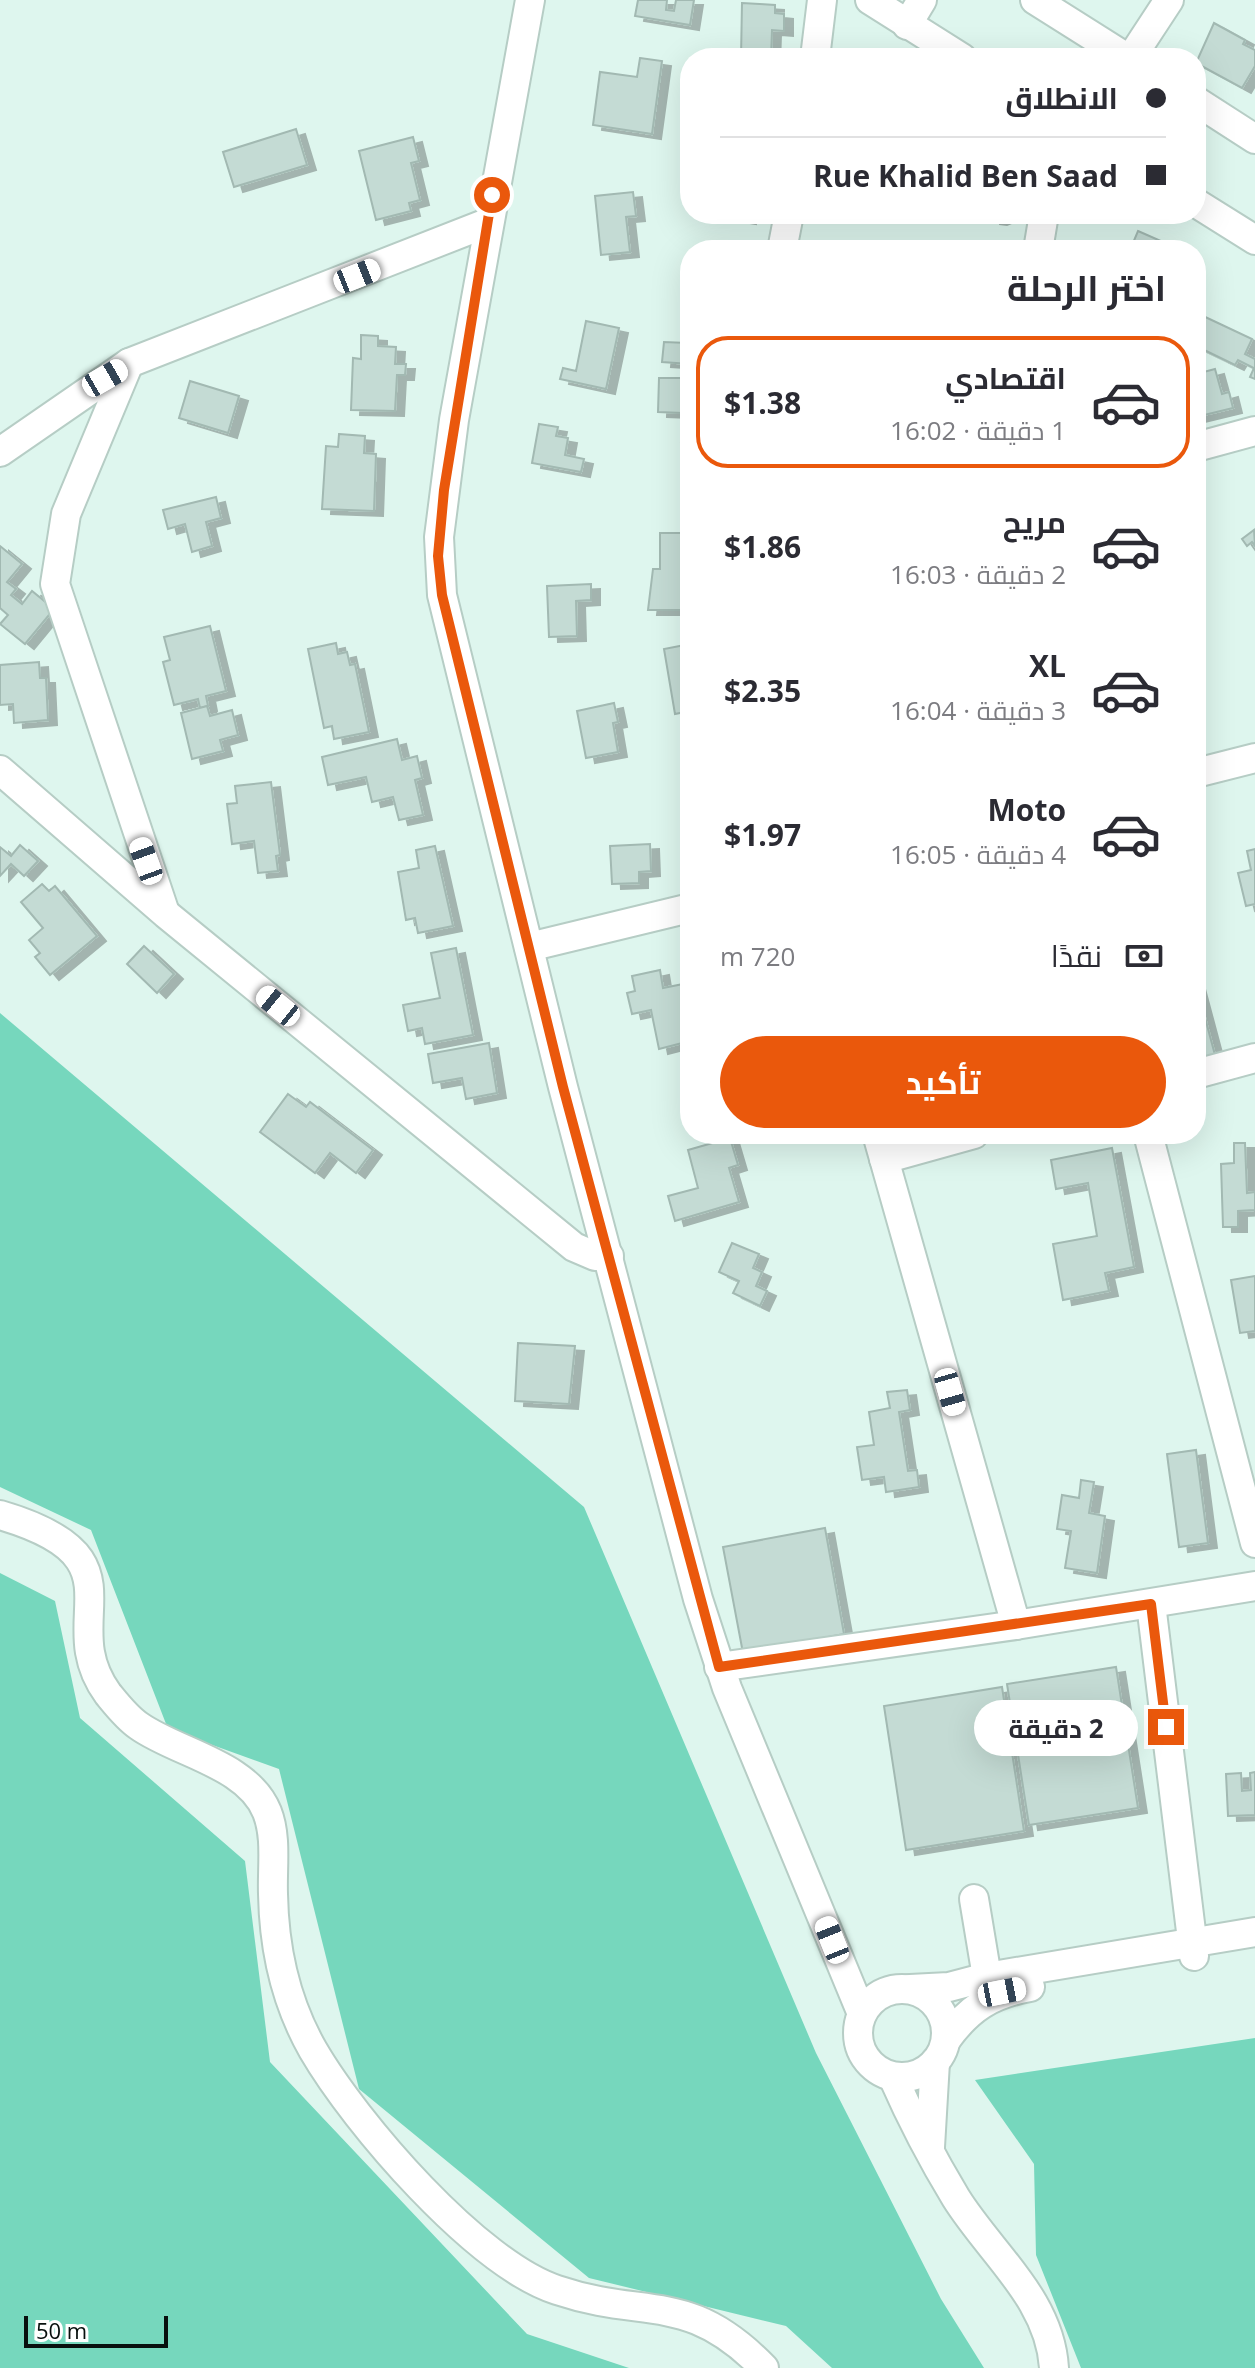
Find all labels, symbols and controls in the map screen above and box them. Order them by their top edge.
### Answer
text: الانطلاق [1005,77,1118,118]
text: Rue Khalid Ben Saad [813,155,1118,196]
route start [474,177,510,213]
car [330,256,384,296]
text: اختر الرحلة [1007,263,1166,312]
car [78,356,132,400]
text: اقتصادي [945,357,1066,398]
icon: car [1090,366,1162,438]
text: $1.38 [724,382,801,423]
text: 1 دقيقة · 16:02 [890,412,1066,448]
text: مريح [1003,501,1066,542]
icon: car [1090,510,1162,582]
text: $1.86 [724,526,801,567]
text: 2 دقيقة · 16:03 [890,556,1066,592]
text: XL [1029,645,1066,686]
icon: car [1090,654,1162,726]
text: $2.35 [724,670,801,711]
text: 3 دقيقة · 16:04 [890,692,1066,728]
text: Moto [988,789,1066,830]
icon: car [1090,798,1162,870]
text: $1.97 [724,814,801,855]
car [127,834,165,888]
text: 4 دقيقة · 16:05 [890,836,1066,872]
icon: cash [1122,934,1166,978]
text: نقدًا [1051,935,1102,976]
text: 720 m [720,938,795,974]
car [252,982,304,1030]
button: تأكيد [720,1036,1166,1128]
car [932,1366,968,1418]
callout: 2 دقيقة [974,1699,1138,1755]
route end [1148,1709,1184,1745]
text: 2 دقيقة [1008,1710,1104,1746]
car [812,1913,852,1967]
car [976,1976,1028,2008]
scale bar [24,2312,168,2348]
text: 50 m [36,2315,87,2345]

